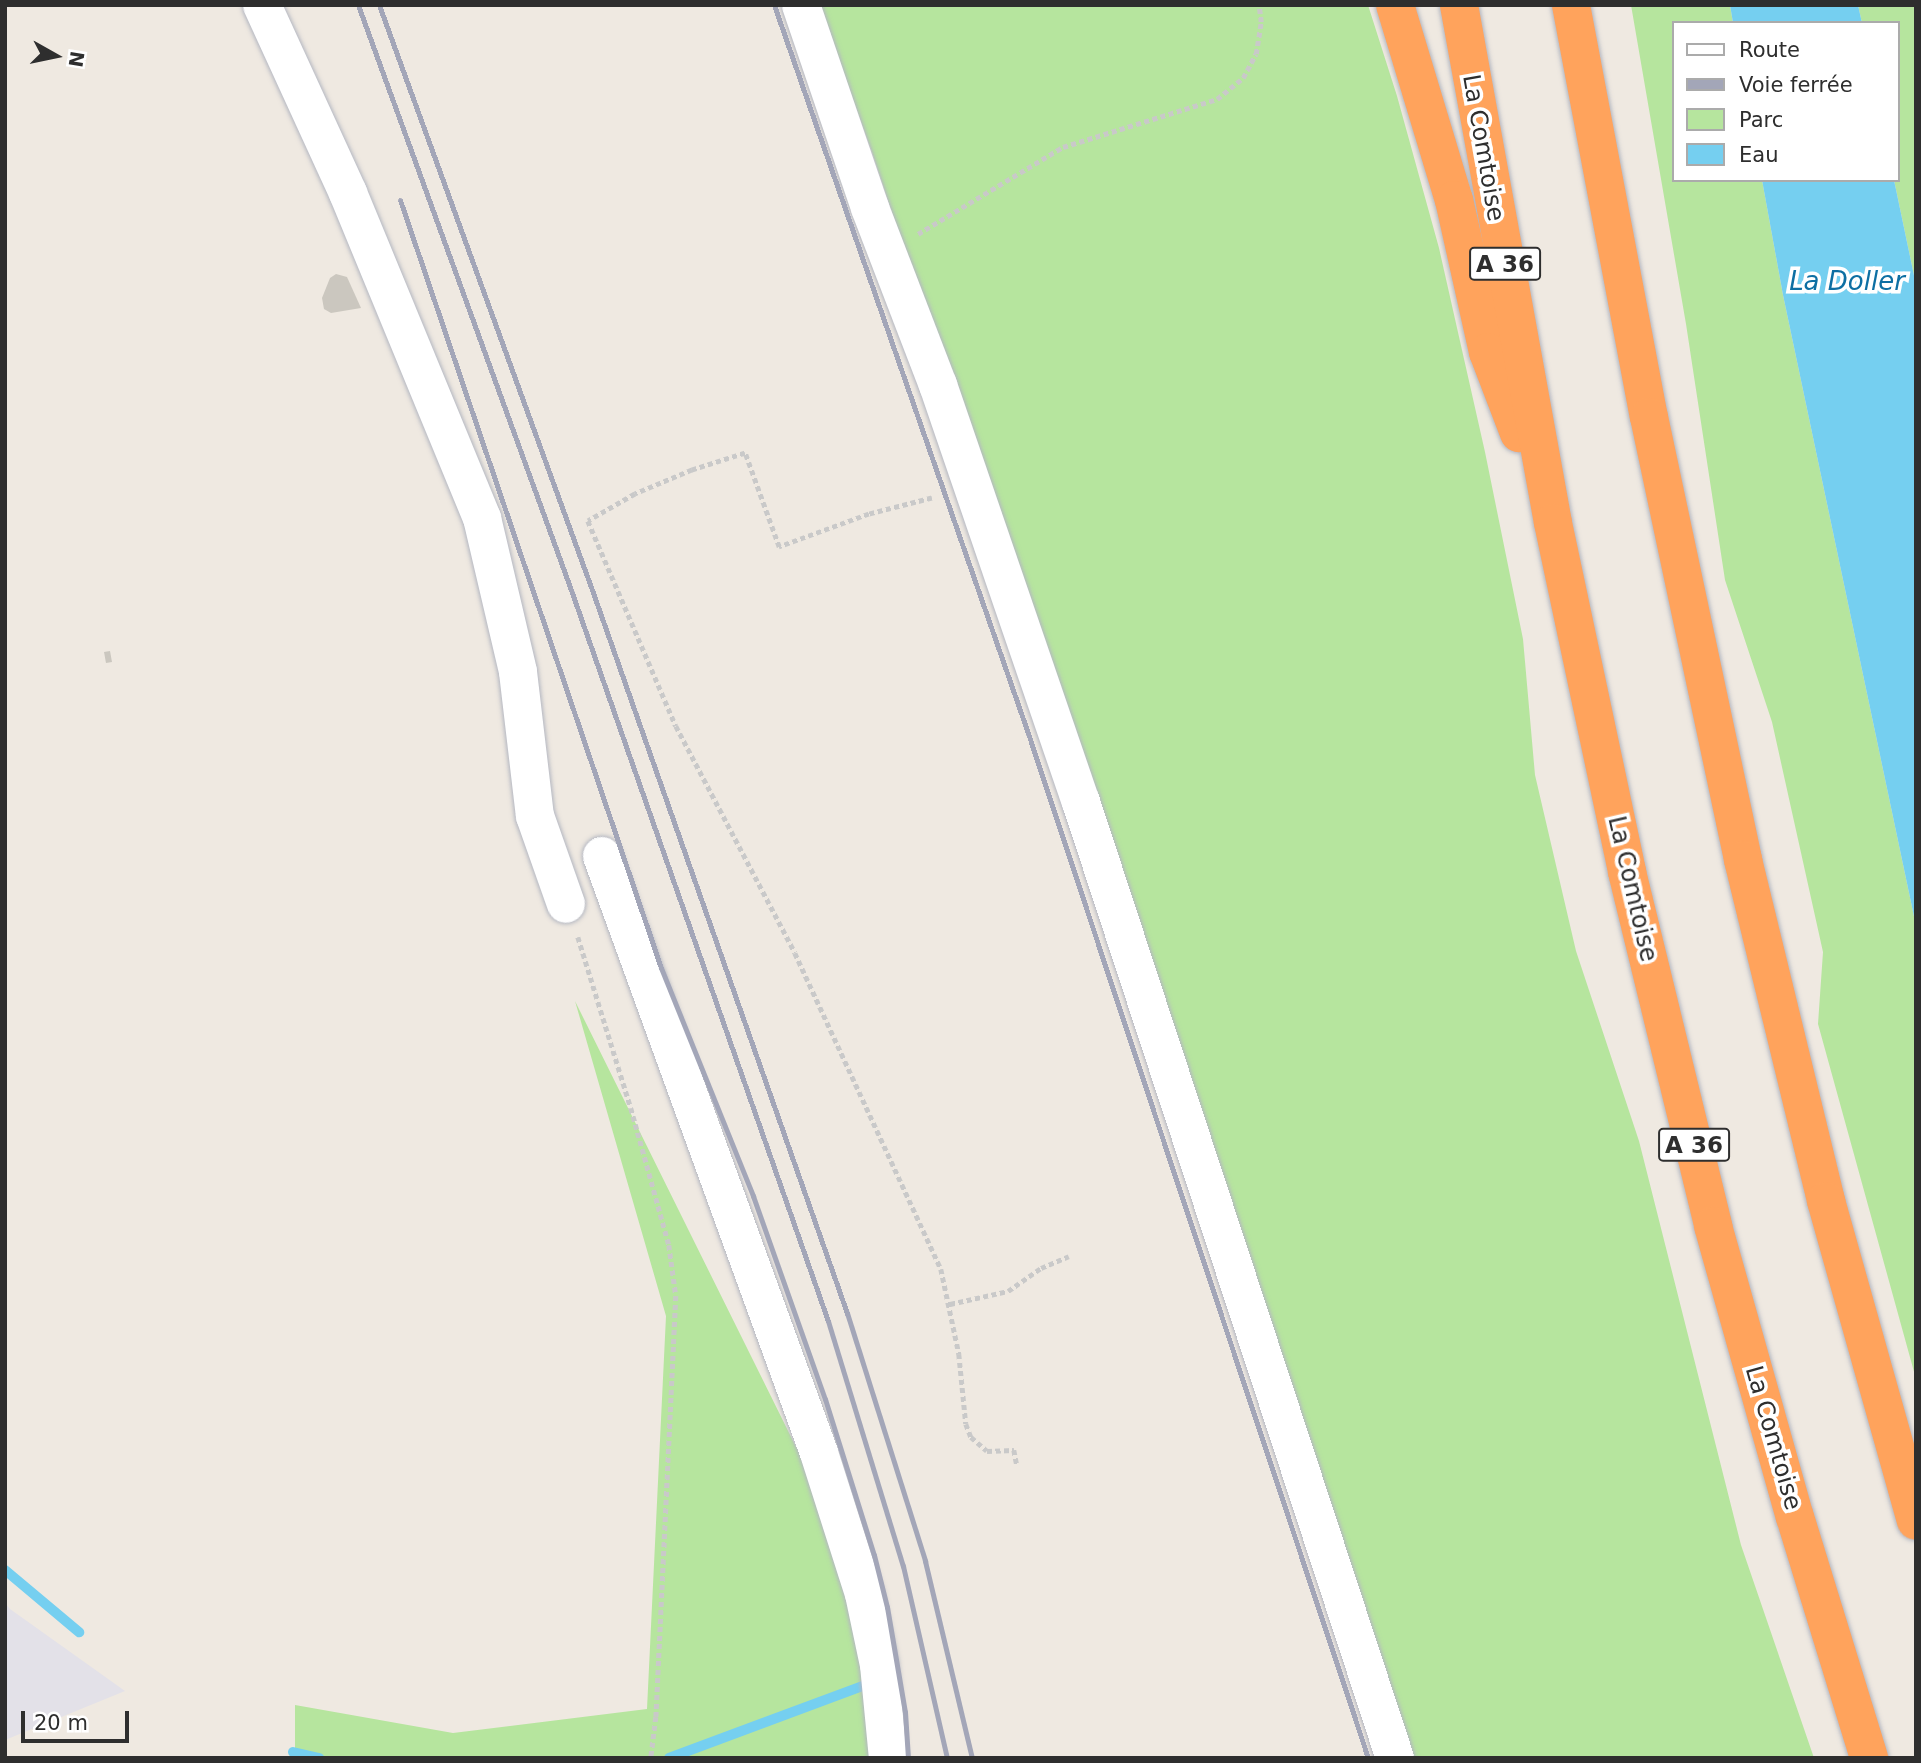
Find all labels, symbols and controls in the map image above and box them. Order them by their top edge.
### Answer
north arrow [21,21,91,91]
legend [1672,21,1900,182]
text: Route [1739,38,1800,62]
text: N [65,50,89,69]
street label: La Comtoise [1456,72,1510,224]
text: Voie ferrée [1739,73,1853,97]
text: Parc [1739,108,1783,132]
text: Eau [1739,143,1778,167]
road number: A 36 [1468,244,1542,284]
water label: La Doller [1789,266,1905,298]
street label: La Comtoise [1601,813,1663,965]
road number: A 36 [1657,1126,1731,1164]
street label: La Comtoise [1739,1363,1807,1513]
scale bar [24,1696,133,1740]
text: 20 m [34,1711,88,1735]

